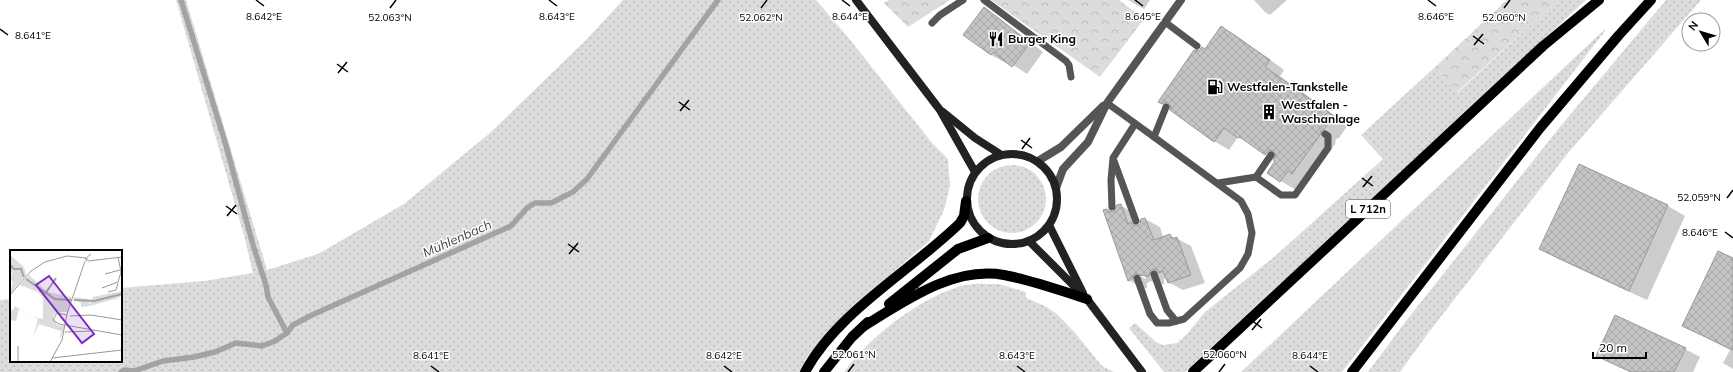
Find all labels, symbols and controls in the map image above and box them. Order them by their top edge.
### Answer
text: 8.642°E [246,10,282,23]
text: 8.643°E [539,10,575,23]
text: 8.644°E [832,10,868,23]
text: 8.645°E [1125,10,1161,23]
text: 8.646°E [1418,10,1454,23]
text: 52.063°N [368,11,412,24]
text: 52.062°N [739,11,783,24]
text: 52.060°N [1482,11,1526,24]
north arrow [1681,12,1721,52]
text: N [1685,18,1701,33]
text: 8.641°E [15,29,51,42]
restaurant icon: Burger King [987,30,1005,48]
place label: Burger King [1008,31,1076,46]
fuel station icon: Westfalen-Tankstelle [1206,78,1224,96]
place label: Westfalen-Tankstelle [1227,79,1348,94]
place label: Westfalen - Waschanlage [1281,97,1360,126]
building icon: Westfalen - Waschanlage [1260,103,1278,121]
text: 52.059°N [1677,191,1721,204]
road number: L 712n [1346,200,1390,218]
water label: Mühlenbach [420,216,494,260]
text: 8.646°E [1682,226,1718,239]
inset map [10,250,122,362]
scale bar [1593,334,1646,360]
text: 20 m [1599,340,1627,355]
text: 52.061°N [832,348,876,361]
text: 52.060°N [1203,348,1247,361]
text: 8.641°E [413,349,449,362]
text: 8.642°E [706,349,742,362]
text: 8.643°E [999,349,1035,362]
text: 8.644°E [1292,349,1328,362]

